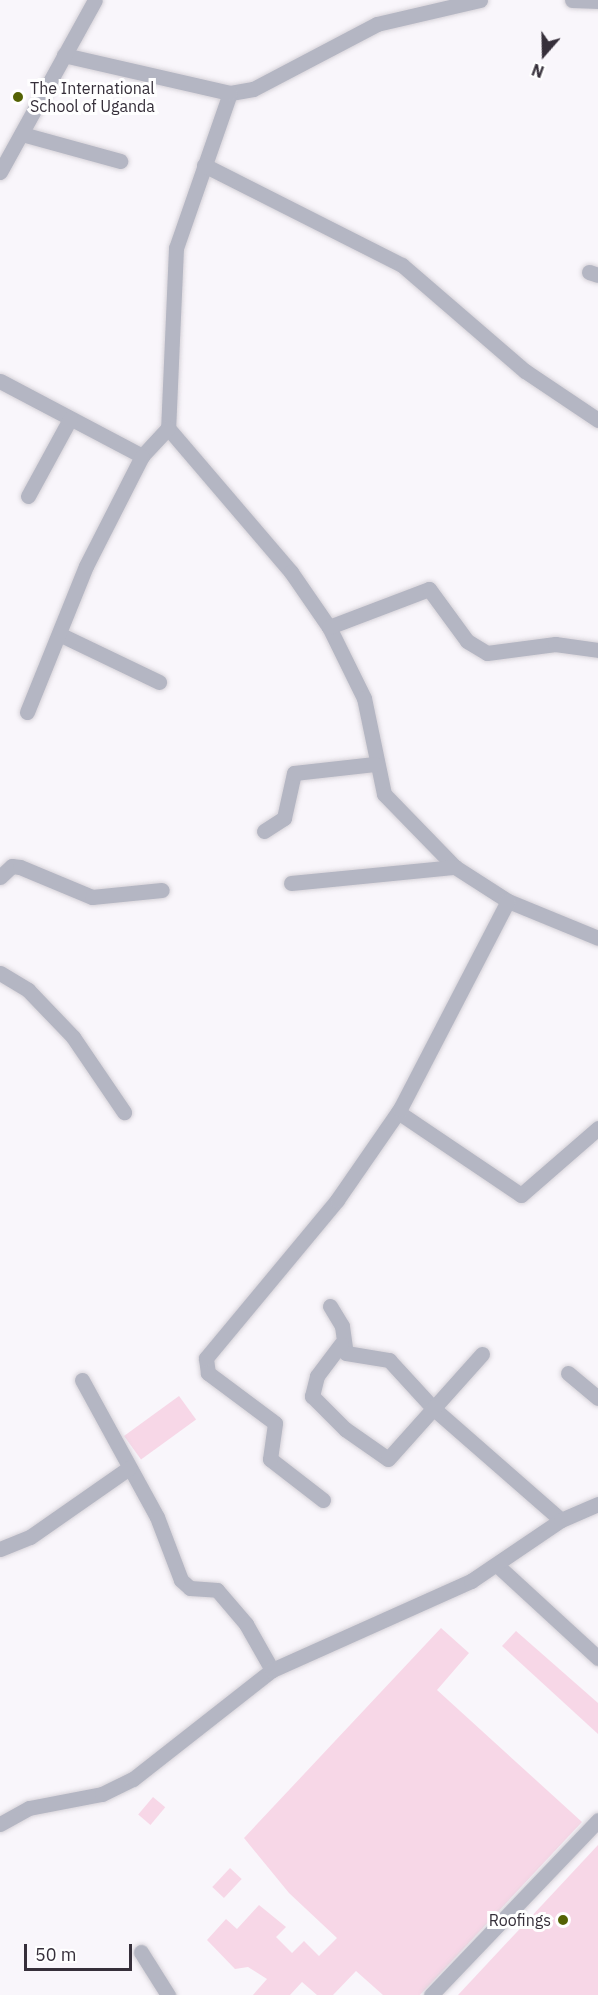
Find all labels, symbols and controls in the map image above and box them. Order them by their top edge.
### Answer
north arrow [514,24,574,84]
text: N [529,60,547,82]
place label: The International School of Uganda [30,78,155,116]
marker: The International School of Uganda [11,90,25,104]
place label: Roofings [489,1910,551,1930]
marker: Roofings [556,1913,570,1927]
scale bar [27,1932,135,1970]
text: 50 m [35,1943,77,1966]

